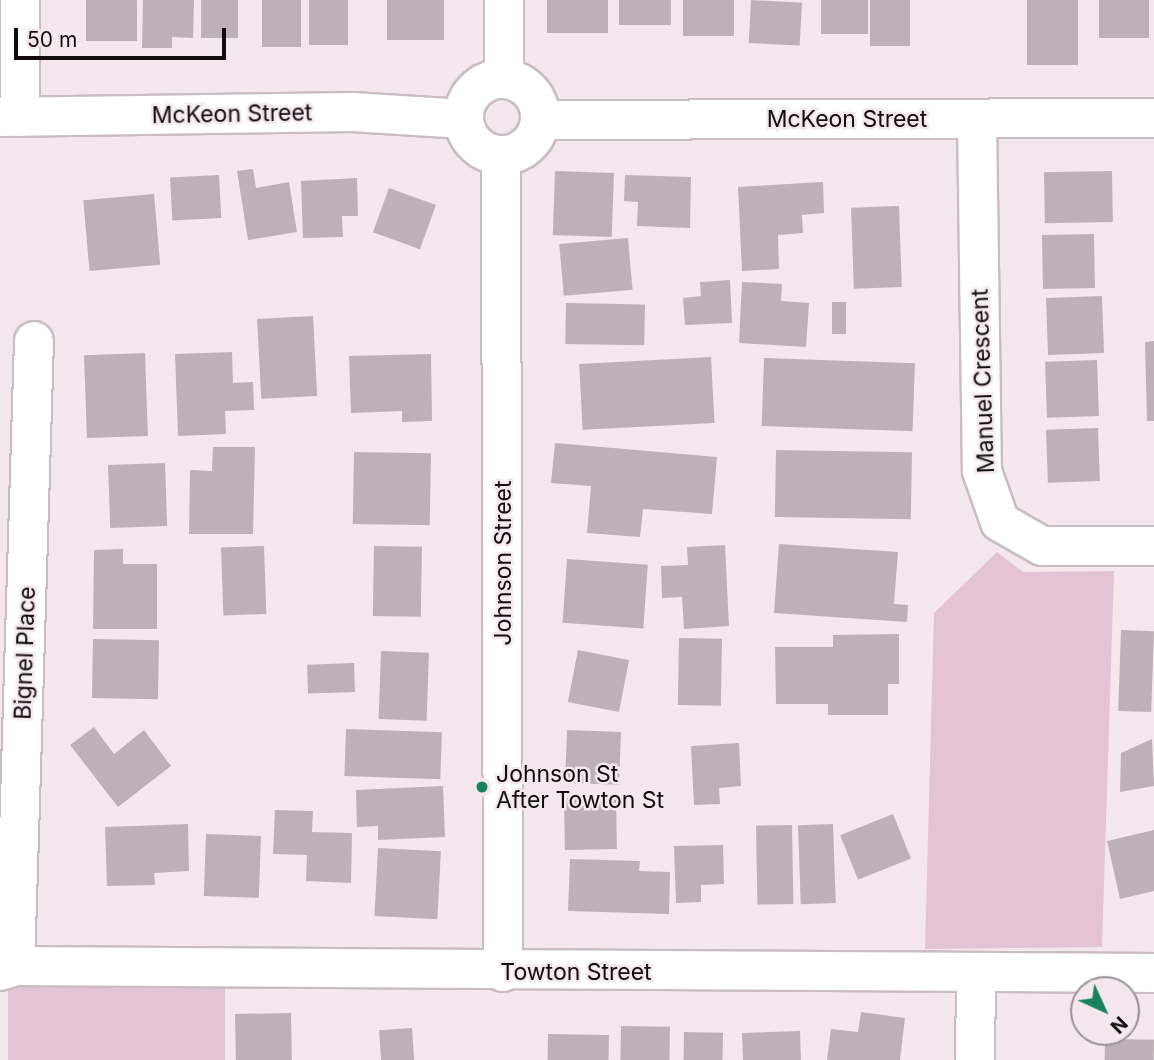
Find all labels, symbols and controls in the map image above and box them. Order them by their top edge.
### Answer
scale bar [18,14,229,58]
text: 50 m [27,27,77,52]
street label: McKeon Street [151,99,313,129]
street label: McKeon Street [767,105,927,133]
street label: Manuel Crescent [966,288,1000,474]
street label: Johnson Street [489,481,517,645]
street label: Bignel Place [9,586,41,720]
place label: Johnson St After Towton St [496,760,664,814]
marker: Johnson St After Towton St [474,779,490,795]
street label: Towton Street [500,958,652,986]
north arrow [1070,976,1140,1046]
text: N [1106,1012,1132,1038]

